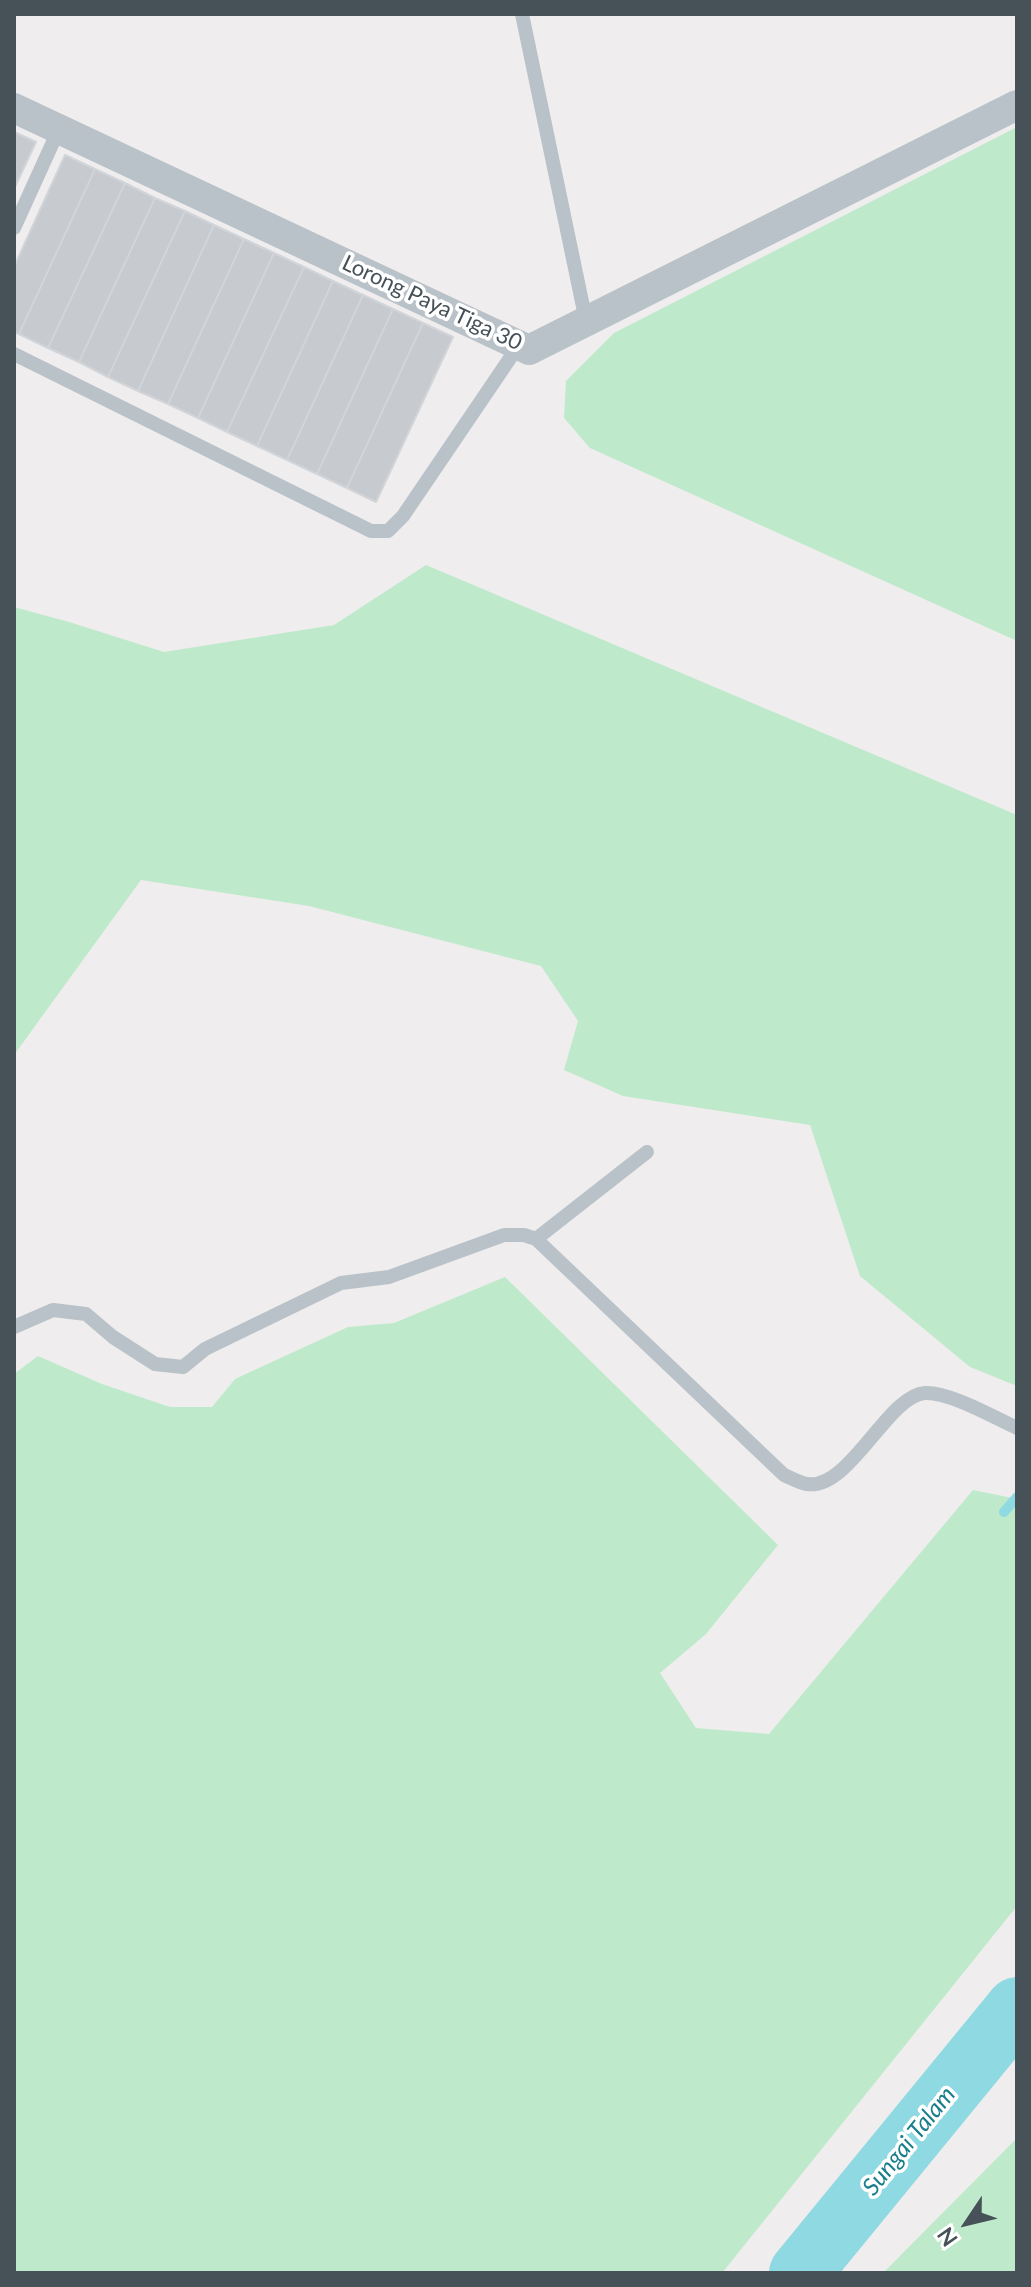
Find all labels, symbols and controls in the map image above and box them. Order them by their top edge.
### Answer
street label: Lorong Paya Tiga 30 [338,250,526,356]
water label: Sungai Talam [856,2081,962,2201]
north arrow [927,2183,1007,2263]
text: N [931,2222,963,2252]

